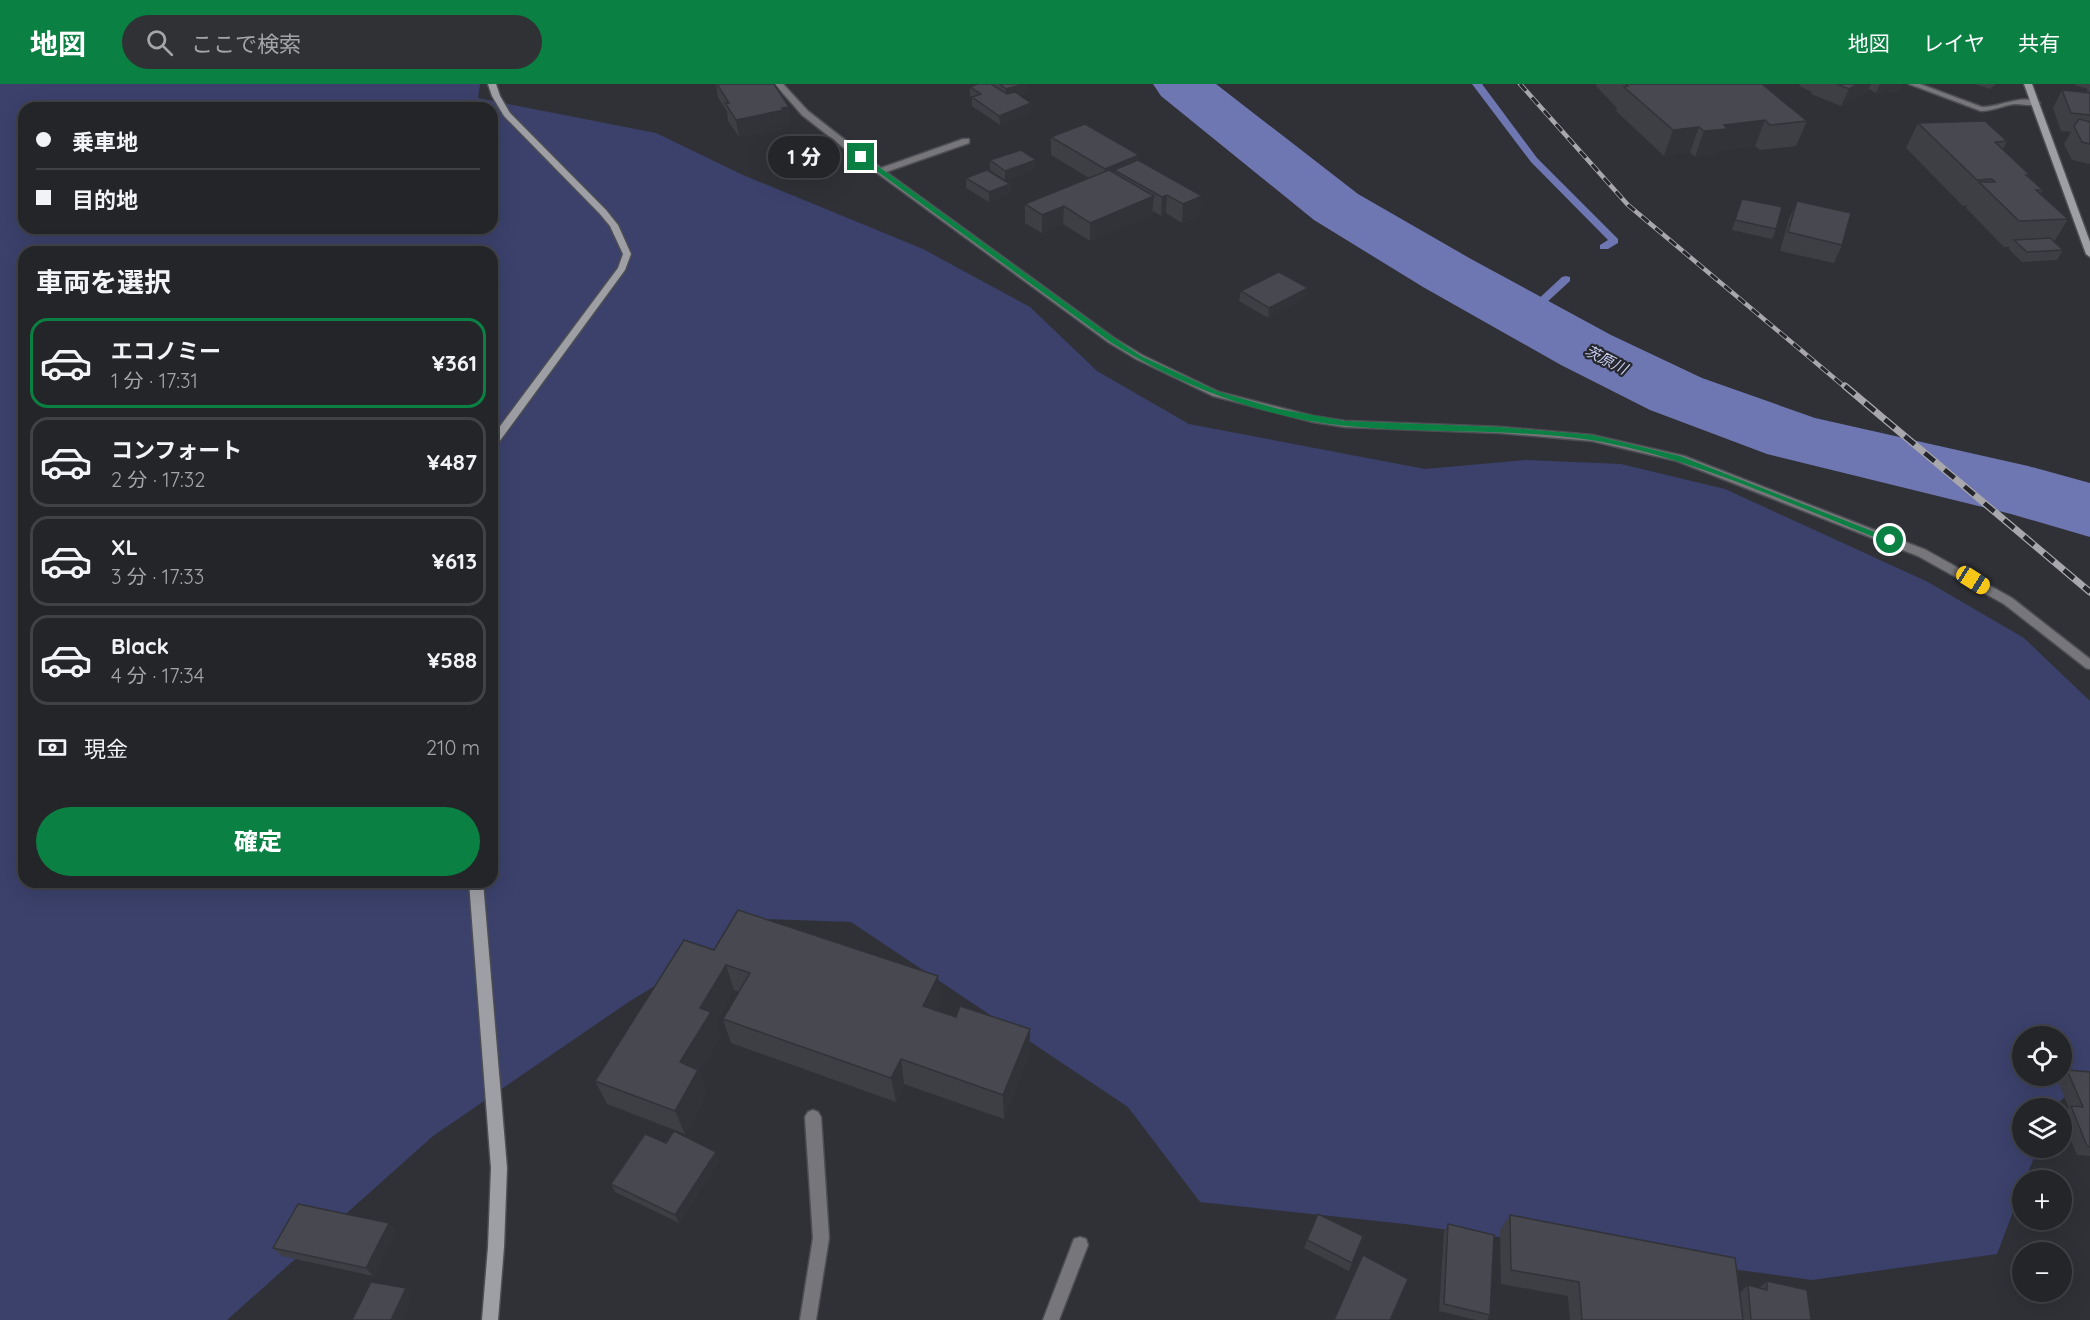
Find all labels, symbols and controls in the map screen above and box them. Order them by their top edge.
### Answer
search box [122,15,542,69]
text: 地図 [30,26,86,61]
icon: search [143,26,176,59]
text: ここで検索 [191,30,301,58]
text: 地図 [1848,30,1890,56]
text: レイヤ [1923,30,1985,56]
text: 共有 [2018,30,2060,56]
text: 乗車地 [72,128,138,156]
callout: 1 分 [768,136,840,178]
route end [847,143,874,170]
text: 1 分 [787,144,821,169]
text: 目的地 [72,186,138,214]
text: 車両を選択 [36,265,171,299]
icon: car [39,336,93,390]
text: エコノミー [111,337,221,365]
water label: 茨原川 [1582,341,1632,379]
text: ¥361 [432,349,477,377]
text: 1 分 · 17:31 [111,368,198,393]
icon: car [39,435,93,489]
text: コンフォート [111,436,242,464]
text: ¥487 [427,448,477,476]
text: 2 分 · 17:32 [111,467,205,492]
route start [1876,526,1903,553]
text: XL [111,533,138,561]
icon: car [39,534,93,588]
text: ¥613 [432,547,477,575]
car [1953,563,1993,597]
text: 3 分 · 17:33 [111,564,204,589]
text: Black [111,632,169,660]
icon: car [39,633,93,687]
text: ¥588 [427,646,477,674]
text: 4 分 · 17:34 [111,663,204,688]
icon: cash [36,731,69,764]
text: 現金 [84,735,128,763]
text: 210 m [426,735,480,760]
button: 確定 [36,807,480,876]
map controls [2012,1026,2072,1302]
button: locate [2012,1026,2072,1086]
button: layers [2012,1098,2072,1158]
button: + [2012,1170,2072,1230]
button: − [2012,1242,2072,1302]

